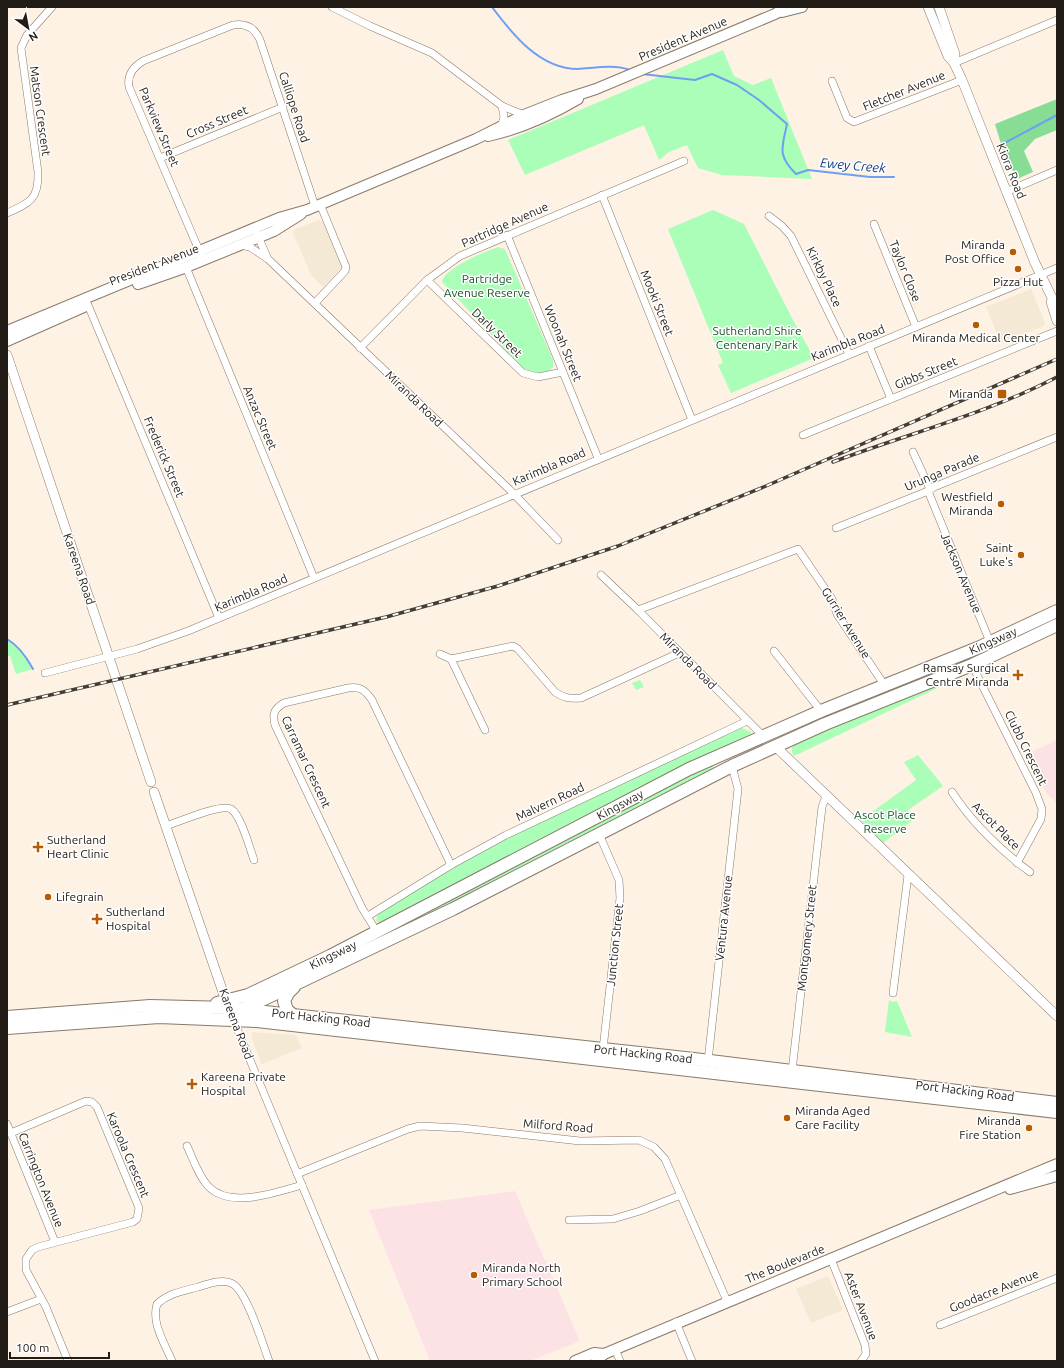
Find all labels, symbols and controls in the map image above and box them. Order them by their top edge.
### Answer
north arrow [8,8,48,48]
street label: President Avenue [637,14,729,63]
text: N [27,29,40,44]
street label: Matson Crescent [28,65,53,157]
street label: Fletcher Avenue [861,68,947,113]
street label: Calliope Road [277,70,312,144]
street label: Parkview Street [137,85,182,169]
street label: Cross Street [184,103,250,140]
street label: Kiora Road [994,141,1028,200]
water label: Ewey Creek [820,155,887,175]
street label: Partridge Avenue [459,200,550,250]
street label: Taylor Close [887,238,924,303]
place label: Miranda Post Office [945,238,1005,265]
street label: President Avenue [107,241,200,288]
street label: Kirkby Place [804,245,845,309]
marker: Miranda Post Office [1008,247,1018,257]
marker: Pizza Hut [1013,264,1023,274]
street label: Mooki Street [638,268,677,338]
park label: Partridge Avenue Reserve [444,272,530,299]
place label: Pizza Hut [993,275,1043,288]
street label: Woonah Street [542,303,585,383]
street label: Darly Street [470,306,525,360]
marker: Miranda Medical Center [971,320,981,330]
street label: Karimbla Road [809,322,886,363]
park label: Sutherland Shire Centenary Park [712,324,802,351]
place label: Miranda Medical Center [912,331,1041,344]
street label: Gibbs Street [893,354,959,391]
street label: Miranda Road [383,368,446,429]
street label: Anzac Street [241,384,280,452]
place label: Miranda [949,387,993,400]
marker: Miranda [996,388,1008,400]
street label: Frederick Street [142,415,187,499]
street label: Karimbla Road [510,445,587,488]
street label: Urunga Parade [903,450,981,493]
place label: Westfield Miranda [941,490,993,517]
marker: Westfield Miranda [996,499,1006,509]
street label: Kareena Road [61,531,98,606]
street label: Jackson Avenue [939,531,984,615]
place label: Saint Luke's [980,541,1013,568]
marker: Saint Luke's [1016,550,1026,560]
street label: Karimbla Road [212,571,289,614]
street label: Gurrier Avenue [819,585,873,661]
street label: Kingsway [967,624,1019,657]
street label: Miranda Road [657,630,719,692]
place label: Ramsay Surgical Centre Miranda [923,661,1009,688]
marker: Ramsay Surgical Centre Miranda [1012,669,1024,681]
street label: Clubb Crescent [1003,708,1050,788]
street label: Carramar Crescent [279,714,334,810]
street label: Malvern Road [514,780,586,823]
street label: Kingsway [594,787,645,822]
street label: Ascot Place [970,799,1023,852]
park label: Ascot Place Reserve [854,808,916,835]
place label: Sutherland Heart Clinic [47,833,109,860]
marker: Sutherland Heart Clinic [32,841,44,853]
street label: Ventura Avenue [713,874,734,961]
street label: Montgomery Street [794,884,819,992]
place label: Lifegrain [56,890,104,903]
marker: Lifegrain [43,892,53,902]
street label: Junction Street [604,903,625,987]
place label: Sutherland Hospital [106,905,165,932]
marker: Sutherland Hospital [91,913,103,925]
street label: Kingsway [307,938,359,971]
street label: Kareena Road [217,987,256,1061]
street label: Port Hacking Road [271,1006,371,1029]
street label: Port Hacking Road [593,1042,693,1065]
place label: Kareena Private Hospital [201,1070,286,1097]
marker: Kareena Private Hospital [186,1078,198,1090]
street label: Port Hacking Road [915,1078,1015,1103]
place label: Miranda Aged Care Facility [795,1104,870,1131]
street label: Karoola Crescent [105,1110,152,1200]
marker: Miranda Aged Care Facility [782,1113,792,1123]
place label: Miranda Fire Station [959,1114,1021,1141]
street label: Milford Road [523,1117,593,1134]
marker: Miranda Fire Station [1024,1123,1034,1133]
street label: Carrington Avenue [17,1131,66,1229]
street label: The Boulevarde [743,1242,826,1285]
place label: Miranda North Primary School [482,1261,562,1288]
street label: Goodacre Avenue [947,1267,1040,1314]
marker: Miranda North Primary School [469,1270,479,1280]
street label: Aster Avenue [842,1270,880,1342]
scale bar [10,1334,109,1360]
text: 100 m [16,1341,49,1354]

